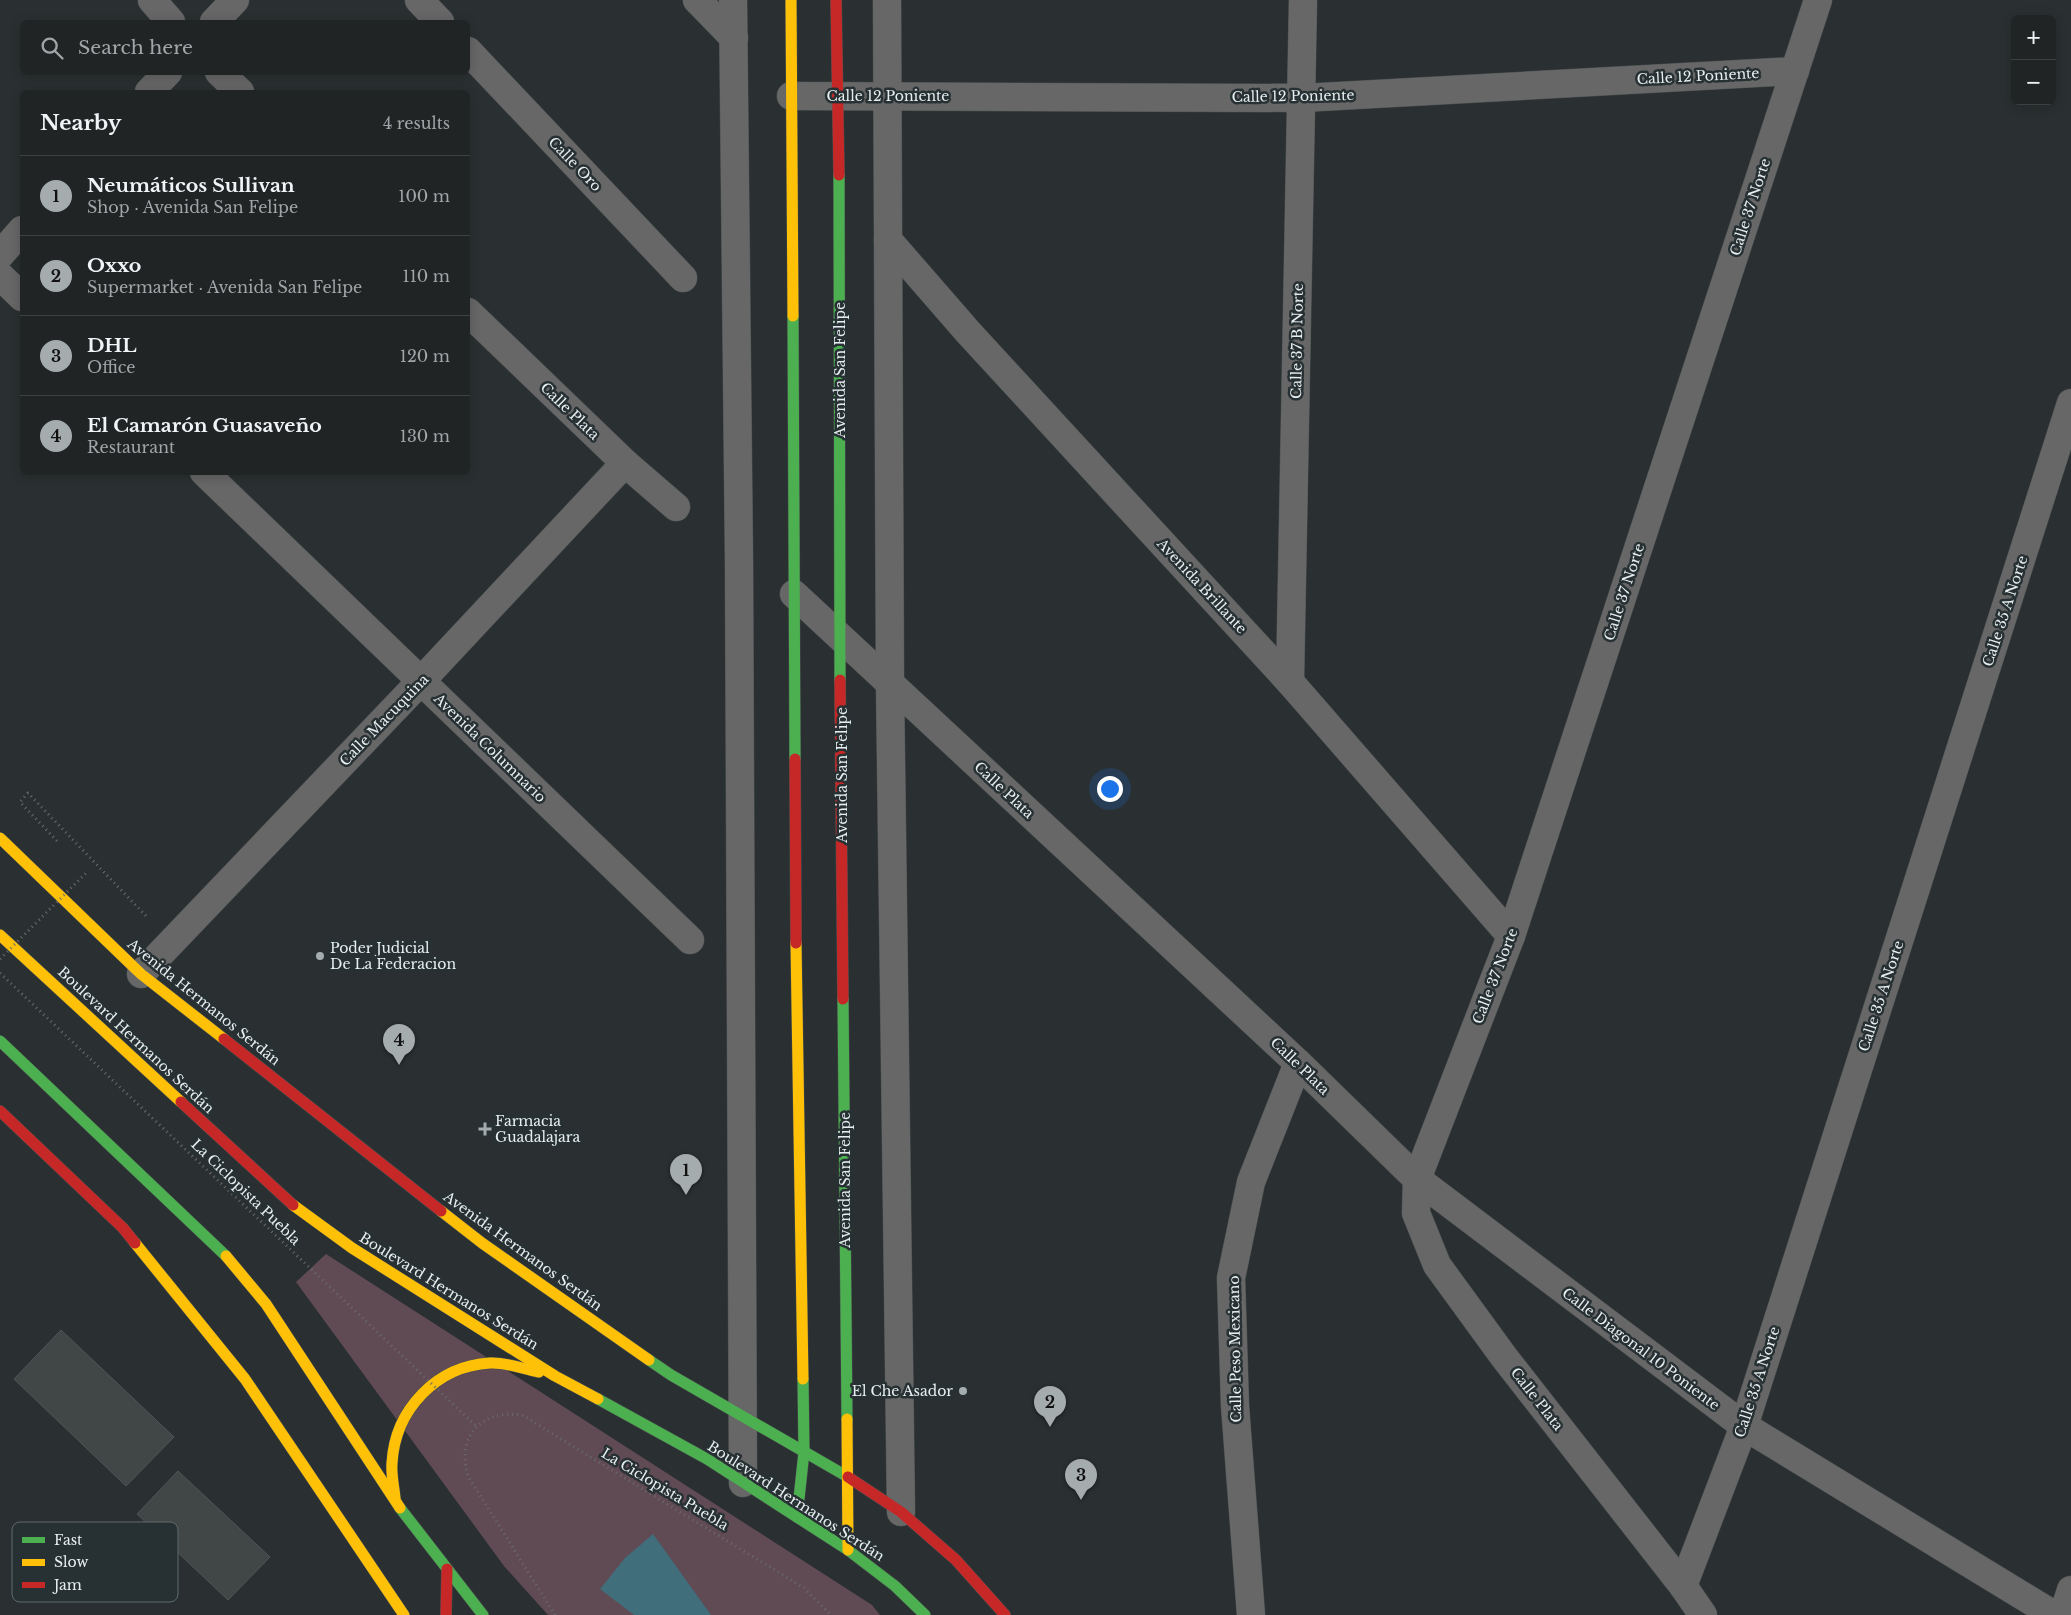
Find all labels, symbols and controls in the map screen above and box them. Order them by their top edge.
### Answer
map controls [2011,15,2056,105]
button: + [2011,15,2056,60]
search box [20,20,470,75]
icon: search [38,34,66,62]
text: Search here [78,36,193,59]
button: − [2011,60,2056,105]
street label: Calle 12 Poniente [1636,64,1760,88]
street label: Calle 12 Poniente [1231,86,1355,106]
street label: Calle 12 Poniente [827,87,949,105]
text: Nearby [40,110,121,136]
text: 4 results [383,113,450,133]
street label: Calle Oro [545,133,605,195]
street label: Calle 37 Norte [1726,156,1774,258]
text: Neumáticos Sullivan [87,174,295,197]
text: 1 [53,186,59,206]
text: 100 m [398,186,450,206]
text: Shop · Avenida San Felipe [87,197,298,217]
text: Oxxo [87,254,141,277]
text: 2 [51,266,61,286]
text: 110 m [403,266,450,286]
text: Supermarket · Avenida San Felipe [87,277,362,297]
street label: Calle 37 B Norte [1287,283,1307,399]
street label: Avenida San Felipe [831,302,849,439]
text: DHL [87,334,137,357]
text: 3 [51,346,61,366]
text: 120 m [400,346,450,366]
text: Office [87,357,135,377]
street label: Calle Plata [537,378,603,444]
text: El Camarón Guasaveño [87,414,322,437]
text: 4 [51,426,61,446]
text: 130 m [400,426,450,446]
text: Restaurant [87,437,175,457]
street label: Avenida Brillante [1153,534,1251,637]
street label: Calle 37 Norte [1600,541,1648,643]
street label: Calle 35 A Norte [1979,553,2031,669]
street label: Calle Macuquina [336,670,433,770]
street label: Avenida Columnario [429,689,550,806]
street label: Avenida San Felipe [833,707,851,844]
street label: Calle Plata [970,758,1038,822]
your location [1097,776,1123,802]
street label: Calle 37 Norte [1468,926,1522,1026]
street label: Avenida Hermanos Serdán [123,934,284,1069]
street label: Calle 35 A Norte [1855,938,1907,1054]
place label: Poder Judicial De La Federacion [330,939,456,973]
marker: Poder Judicial De La Federacion [314,950,326,962]
street label: Boulevard Hermanos Serdán [54,963,218,1118]
pin: 4 [383,1024,415,1065]
street label: Calle Plata [1267,1033,1333,1099]
place label: Farmacia Guadalajara [495,1112,581,1146]
street label: Avenida San Felipe [836,1112,854,1249]
marker: Farmacia Guadalajara [479,1123,491,1135]
street label: La Ciclopista Puebla [188,1135,305,1249]
pin: 1 [670,1154,702,1195]
street label: Avenida Hermanos Serdán [439,1187,606,1315]
street label: Boulevard Hermanos Serdán [356,1228,542,1354]
street label: Calle Peso Mexicano [1225,1275,1245,1423]
street label: Calle Diagonal 10 Poniente [1559,1284,1723,1414]
street label: Calle 35 A Norte [1731,1324,1783,1440]
street label: Calle Plata [1507,1364,1567,1434]
place label: El Che Asador [852,1382,953,1400]
marker: El Che Asador [957,1385,969,1397]
pin: 2 [1034,1386,1066,1427]
street label: Boulevard Hermanos Serdán [704,1437,888,1565]
street label: La Ciclopista Puebla [598,1444,732,1534]
pin: 3 [1065,1459,1097,1500]
legend [12,1522,178,1602]
text: Fast [54,1531,83,1549]
text: Slow [54,1553,88,1571]
text: Jam [52,1576,82,1594]

